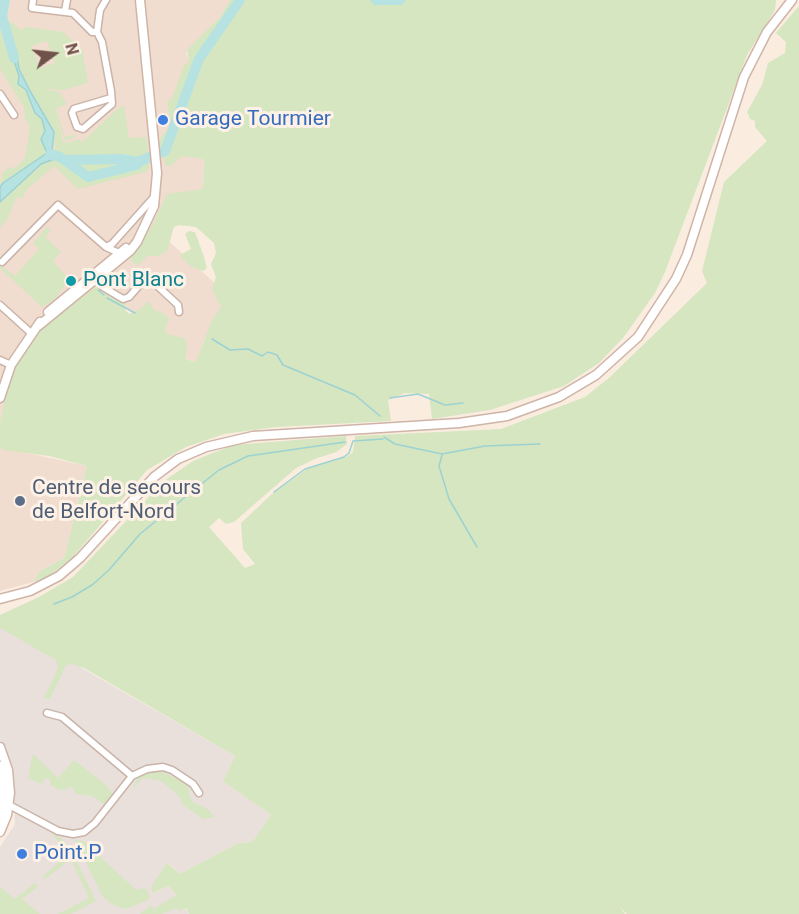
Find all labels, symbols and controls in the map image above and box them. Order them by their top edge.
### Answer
north arrow [24,24,84,84]
text: N [61,41,83,57]
place label: Garage Tourmier [175,107,331,133]
marker: Garage Tourmier [156,113,170,127]
place label: Pont Blanc [83,268,184,294]
marker: Pont Blanc [64,274,78,288]
place label: Centre de secours de Belfort-Nord [32,476,201,526]
marker: Centre de secours de Belfort-Nord [13,494,27,508]
place label: Point.P [34,841,101,867]
marker: Point.P [15,847,29,861]

